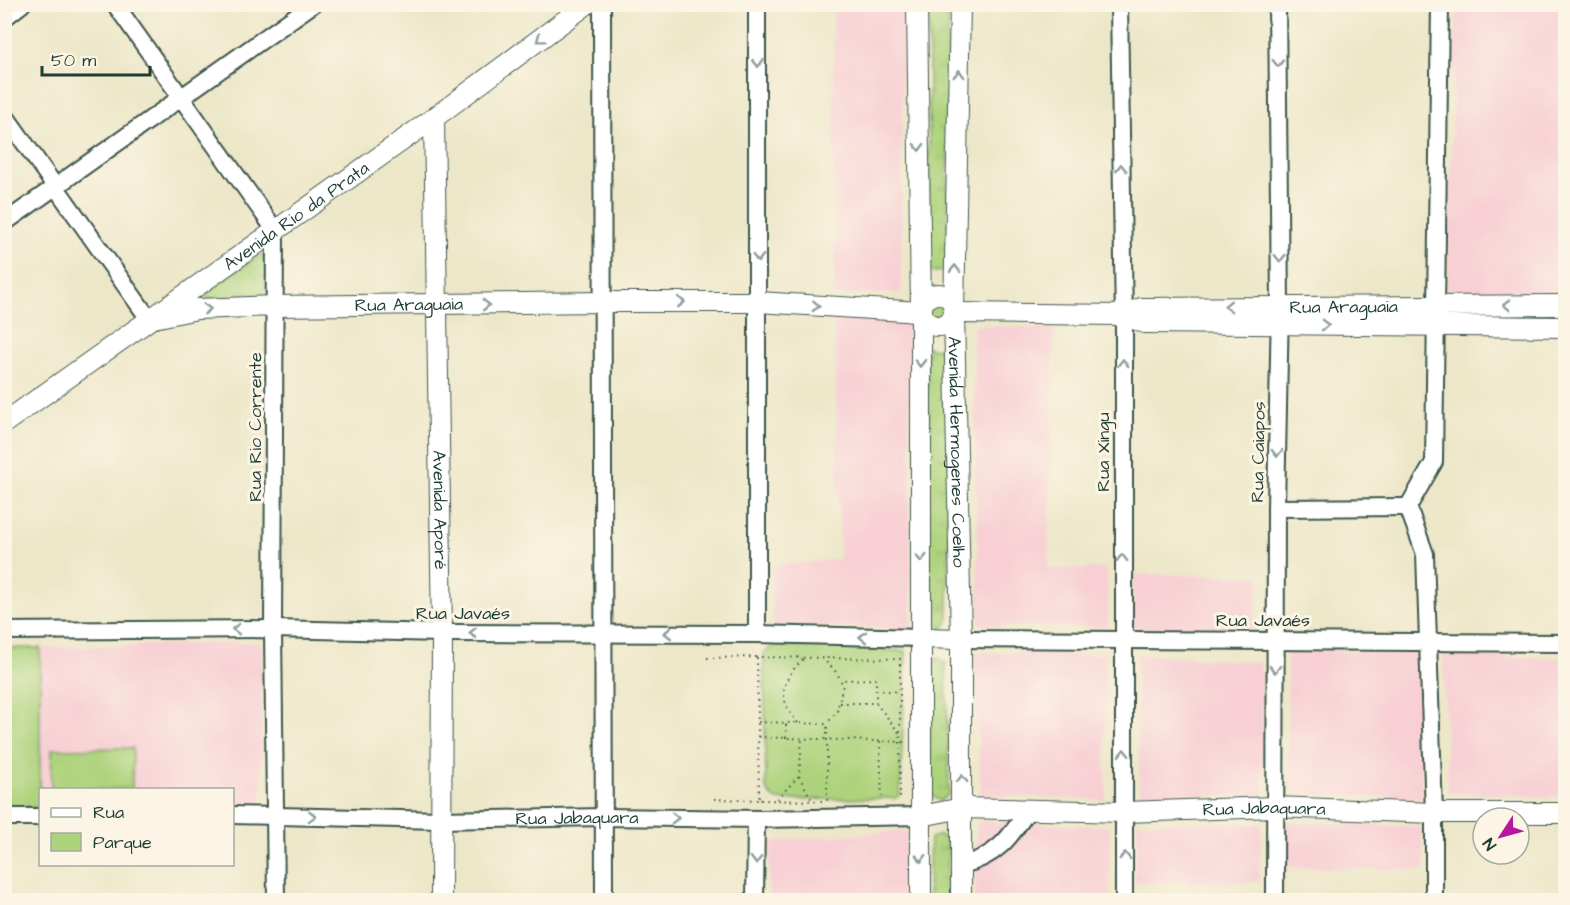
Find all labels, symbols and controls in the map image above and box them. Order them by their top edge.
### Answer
one-way arrow [535,32,546,43]
scale bar [42,39,150,77]
text: 50 m [51,48,96,73]
one-way arrow [752,58,764,67]
one-way arrow [1272,58,1284,67]
one-way arrow [953,70,965,79]
one-way arrow [913,142,925,151]
street label: Avenida Rio da Prata [218,156,374,277]
one-way arrow [1115,164,1127,173]
one-way arrow [752,253,764,262]
one-way arrow [1274,253,1286,262]
one-way arrow [949,265,961,274]
street label: Rua Araguaia [355,292,463,318]
street label: Rua Araguaia [1289,294,1398,320]
one-way arrow [676,296,685,308]
one-way arrow [481,298,490,311]
one-way arrow [812,299,821,312]
one-way arrow [1503,299,1512,311]
one-way arrow [1224,300,1233,312]
one-way arrow [202,302,211,315]
one-way arrow [1320,319,1329,331]
street label: Avenida Hermogenes Coelho [942,336,971,568]
street label: Rua Rio Corrente [243,352,268,502]
one-way arrow [914,358,926,367]
one-way arrow [1117,359,1129,368]
street label: Rua Caiapos [1245,401,1272,503]
street label: Rua Xingu [1091,412,1117,492]
one-way arrow [1271,448,1283,457]
street label: Avenida Aporé [426,450,453,570]
one-way arrow [915,553,927,562]
one-way arrow [1116,554,1129,563]
street label: Rua Javaés [416,601,510,626]
street label: Rua Javaés [1216,608,1310,633]
one-way arrow [232,623,241,635]
one-way arrow [469,627,478,639]
one-way arrow [664,627,673,640]
one-way arrow [859,630,868,643]
one-way arrow [1269,664,1281,673]
one-way arrow [1118,749,1130,758]
one-way arrow [956,775,968,784]
legend [39,788,234,866]
street label: Rua Jabaquara [1202,795,1326,822]
text: Rua [93,800,124,825]
street label: Rua Jabaquara [515,805,639,832]
north arrow [1471,806,1531,866]
one-way arrow [307,810,316,823]
one-way arrow [670,812,679,824]
text: Parque [93,830,152,855]
text: N [1478,834,1502,855]
one-way arrow [1119,852,1131,861]
one-way arrow [915,853,927,862]
one-way arrow [749,855,762,864]

